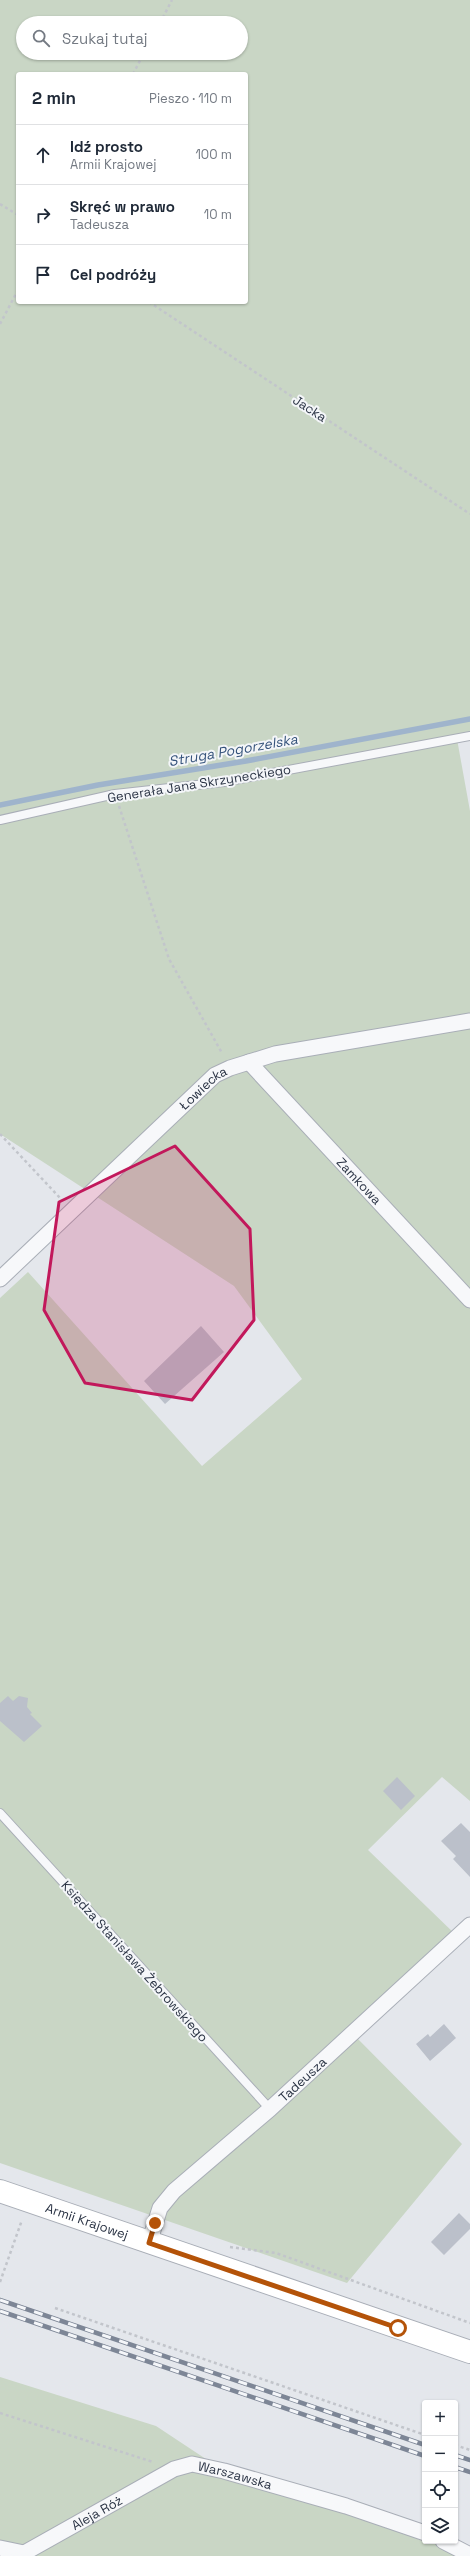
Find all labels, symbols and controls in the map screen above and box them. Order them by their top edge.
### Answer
search box [16,16,248,60]
icon: search [30,27,52,49]
text: Szukaj tutaj [62,29,148,48]
text: 2 min [32,87,76,109]
text: Pieszo · 110 m [149,90,232,107]
text: Idź prosto [70,137,143,156]
icon: ahead [32,144,54,166]
text: 100 m [195,146,232,163]
text: Armii Krajowej [70,156,156,173]
text: Skręć w prawo [70,197,175,216]
icon: right [32,204,54,226]
text: 10 m [204,206,232,223]
text: Tadeusza [70,216,129,233]
icon: arrive [32,264,54,286]
text: Cel podróży [70,265,156,284]
street label: Jacka [290,391,330,426]
water label: Struga Pogorzelska [167,730,300,770]
street label: Generała Jana Skrzyneckiego [106,761,292,806]
street label: Łowiecka [175,1062,230,1114]
street label: Zamkowa [333,1154,385,1209]
street label: Księdza Stanisława Żebrowskiego [58,1877,212,2046]
street label: Tadeusza [275,2053,331,2106]
street label: Armii Krajowej [43,2199,131,2243]
route end [146,2214,164,2232]
route start [389,2319,407,2337]
map controls [422,2400,458,2544]
button: + [422,2400,458,2436]
button: − [422,2436,458,2472]
street label: Warszawska [196,2458,275,2494]
button: locate [422,2472,458,2508]
street label: Aleja Róż [68,2492,126,2534]
button: layers [422,2508,458,2544]

